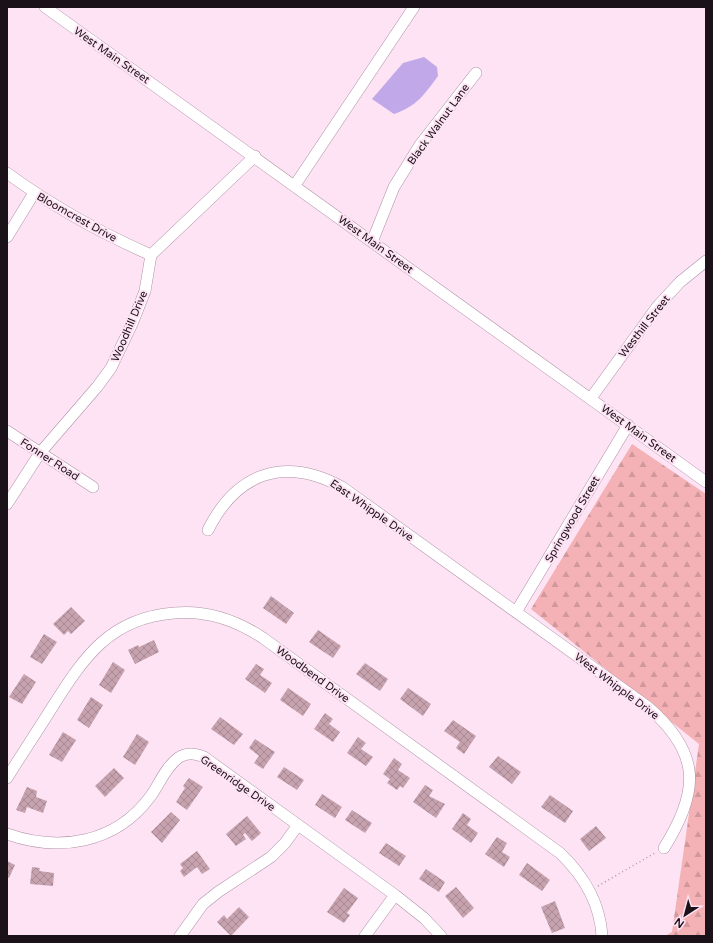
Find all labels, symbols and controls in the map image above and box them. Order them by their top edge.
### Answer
street label: West Main Street [71,24,152,86]
street label: Black Walnut Lane [405,81,472,167]
street label: Bloomcrest Drive [35,190,119,245]
street label: West Main Street [336,213,416,276]
street label: Woodhill Drive [109,289,150,364]
street label: Westhill Street [616,293,673,360]
street label: West Main Street [599,402,679,465]
street label: Fonner Road [18,436,82,483]
street label: Springwood Street [542,474,602,565]
street label: East Whipple Drive [328,477,416,544]
street label: Woodbend Drive [273,643,352,705]
street label: West Whipple Drive [572,650,662,722]
street label: Greenridge Drive [198,753,278,814]
north arrow [665,895,705,935]
text: N [672,915,687,931]

